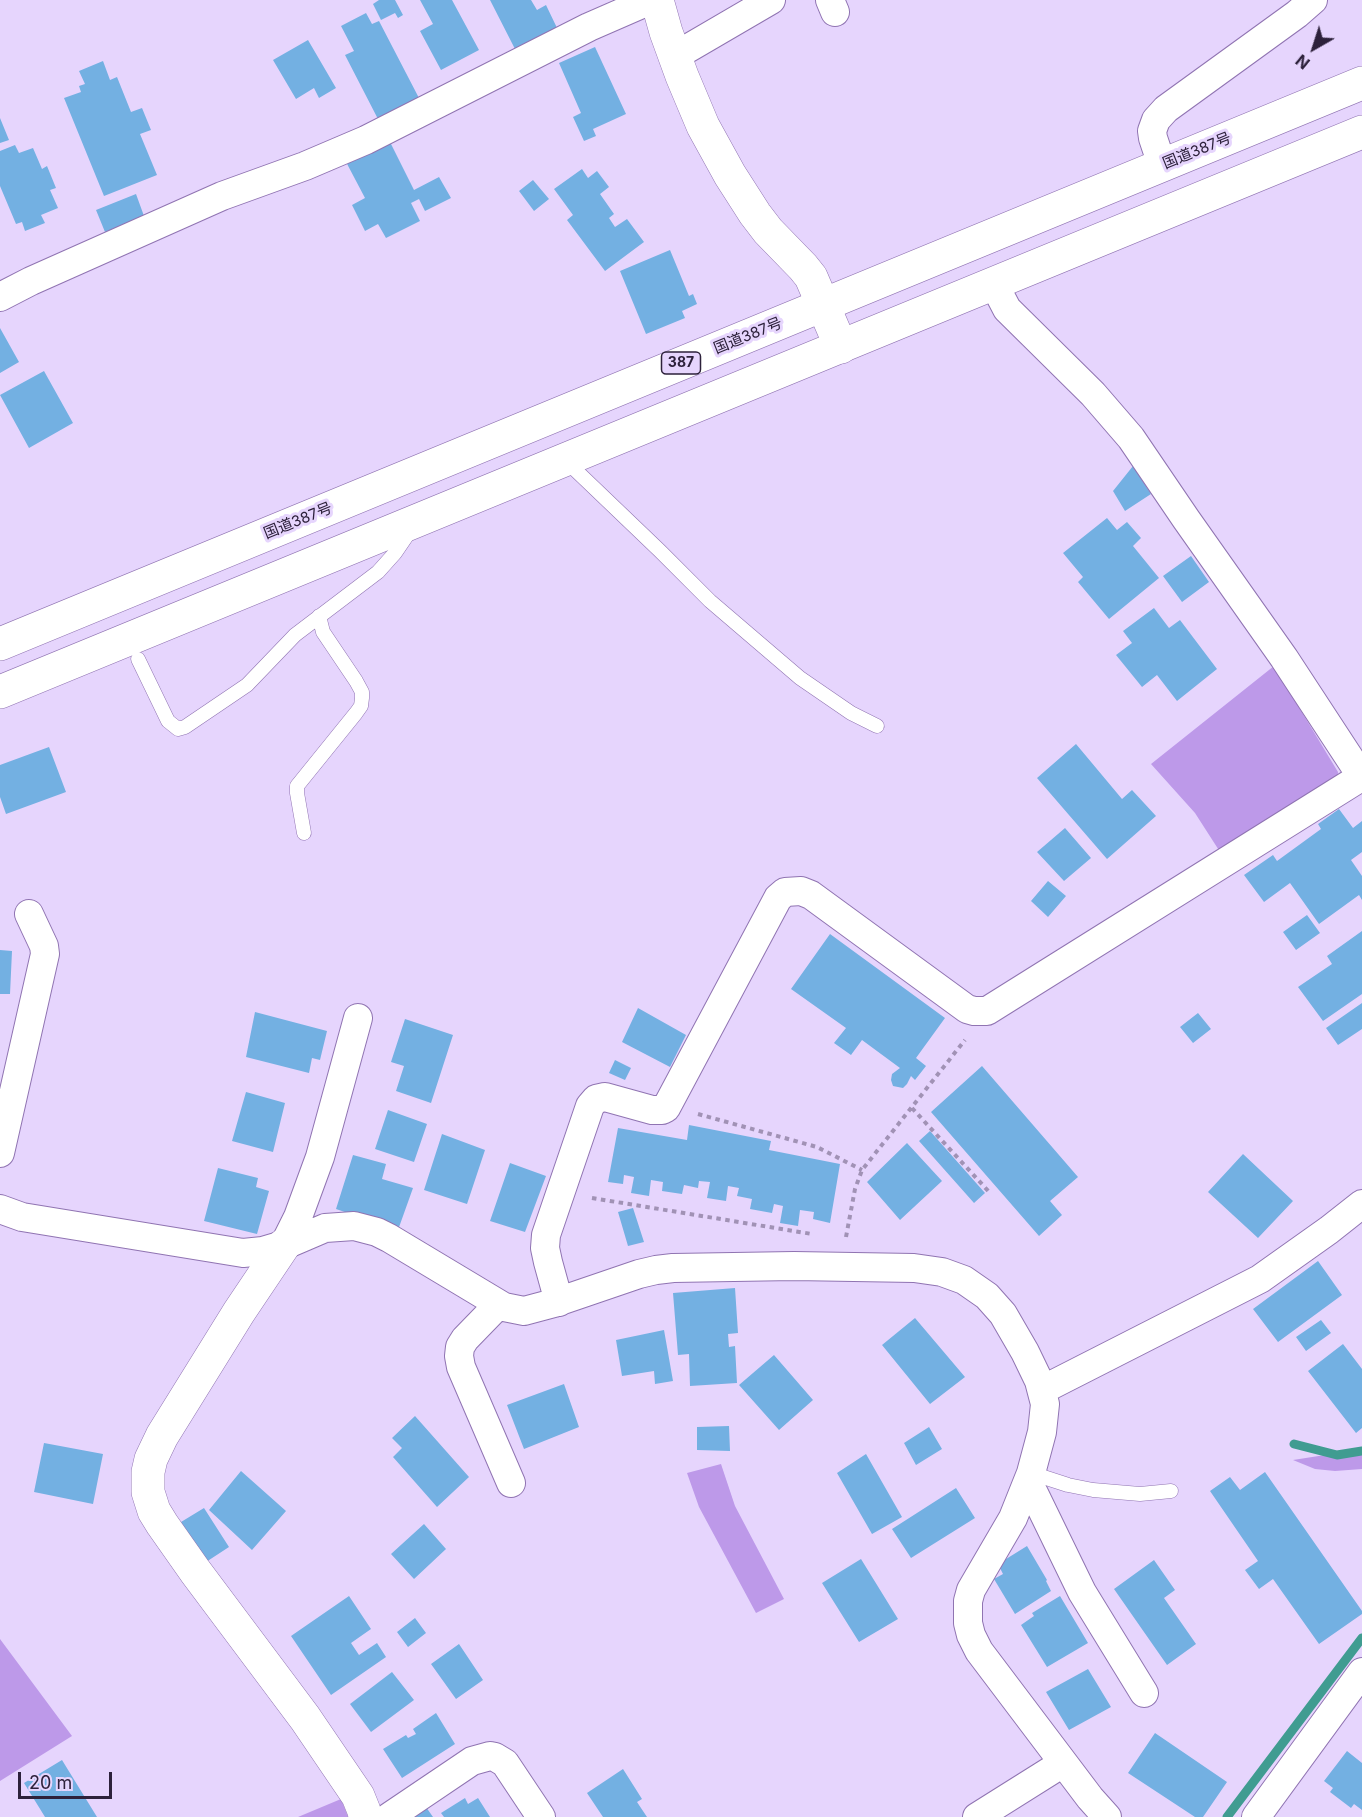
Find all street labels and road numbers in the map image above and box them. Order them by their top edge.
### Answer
street label: 国道387号 [1160,129,1234,173]
street label: 国道387号 [711,314,785,358]
road number: 387 [662,352,700,374]
street label: 国道387号 [261,499,335,543]

